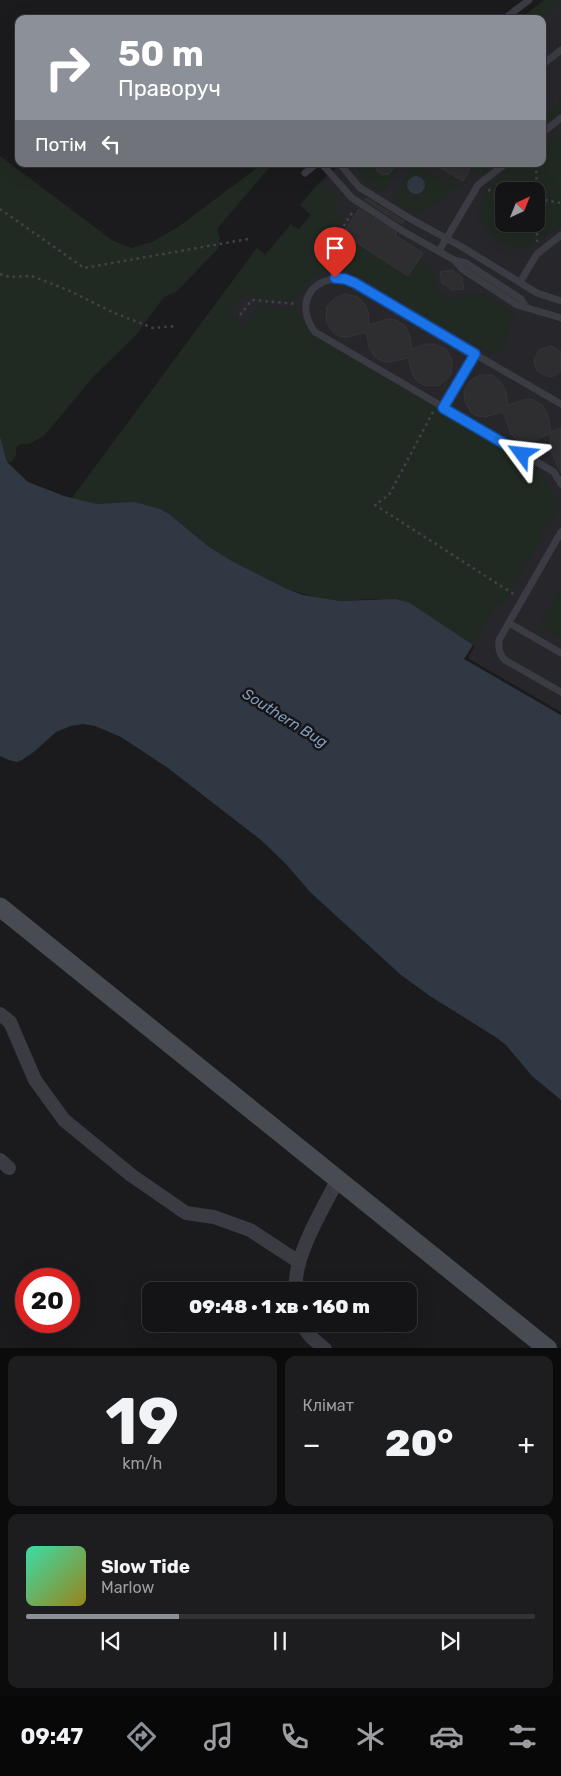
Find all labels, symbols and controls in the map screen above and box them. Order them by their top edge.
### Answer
text: 50 m [118,33,204,75]
icon: right [35,35,100,100]
text: Праворуч [118,75,221,102]
icon: left [97,130,125,158]
text: Потім [35,133,87,156]
north arrow [495,182,545,232]
map controls [495,182,545,232]
pin [314,227,356,278]
icon: arrive [321,234,349,262]
position arrow [495,427,547,479]
water label: Southern Bug [239,685,331,751]
speed limit sign: 20 [15,1268,80,1333]
text: 09:48 · 1 хв · 160 m [189,1295,370,1318]
text: 19 [105,1383,179,1460]
text: Клімат [303,1396,354,1415]
text: 20° [385,1420,453,1466]
text: − [303,1428,321,1461]
text: + [518,1428,535,1461]
text: km/h [122,1454,162,1473]
text: Slow Tide [101,1555,190,1578]
text: Marlow [101,1578,154,1597]
icon: previous [97,1627,125,1655]
icon: pause [266,1627,294,1655]
icon: next [436,1627,464,1655]
icon: directions [124,1719,159,1754]
icon: music [201,1719,236,1754]
icon: phone [277,1719,312,1754]
icon: climate [353,1719,388,1754]
icon: car [429,1719,464,1754]
icon: filters [505,1719,540,1754]
text: 09:47 [21,1723,83,1750]

